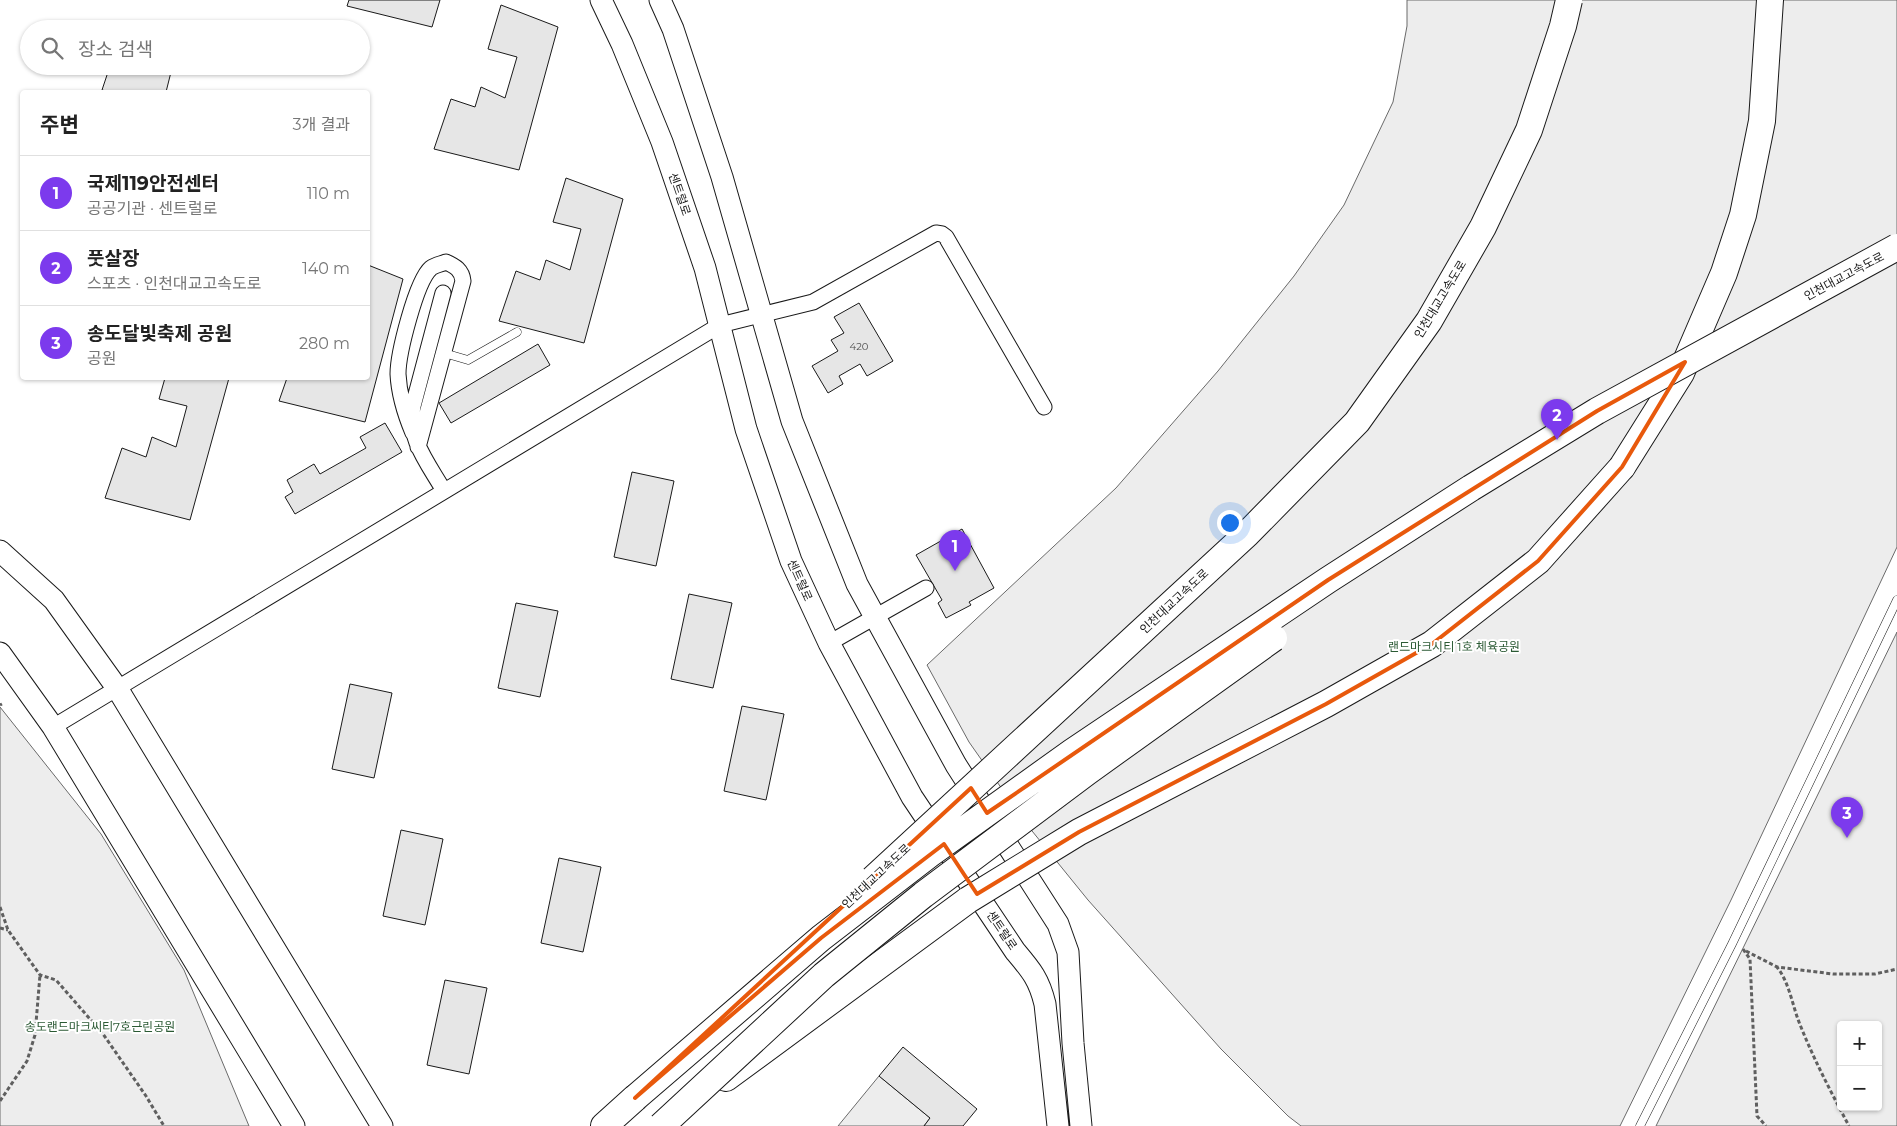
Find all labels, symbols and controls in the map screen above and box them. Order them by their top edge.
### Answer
search box [20,20,370,75]
icon: search [38,34,66,62]
text: 장소 검색 [78,38,153,61]
text: 주변 [40,112,79,137]
text: 3개 결과 [293,115,350,134]
street label: 센트럴로 [666,171,694,217]
text: 국제119안전센터 [87,172,219,195]
text: 1 [53,184,59,203]
text: 110 m [307,184,350,203]
text: 공공기관 · 센트럴로 [87,199,217,218]
text: 풋살장 [87,247,139,270]
street label: 인천대교고속도로 [1801,249,1887,303]
street label: 인천대교고속도로 [1411,257,1469,341]
text: 2 [51,259,61,278]
text: 140 m [302,259,350,278]
text: 스포츠 · 인천대교고속도로 [87,274,261,293]
text: 송도달빛축제 공원 [87,322,232,345]
text: 3 [51,334,61,353]
text: 280 m [299,334,350,353]
house number: 420 [850,340,869,353]
text: 공원 [87,349,116,368]
pin: 2 [1541,399,1573,440]
your location [1217,510,1243,536]
pin: 1 [939,530,971,571]
street label: 센트럴로 [784,557,816,603]
street label: 인천대교고속도로 [1137,565,1211,637]
park label: 랜드마크시티 1호 체육공원 [1388,639,1520,654]
pin: 3 [1831,797,1863,838]
street label: 인천대교고속도로 [839,840,913,912]
street label: 센트럴로 [983,907,1021,953]
park label: 송도랜드마크씨티7호근린공원 [25,1019,175,1034]
map controls [1837,1021,1882,1111]
button: + [1837,1021,1882,1066]
button: − [1837,1066,1882,1111]

